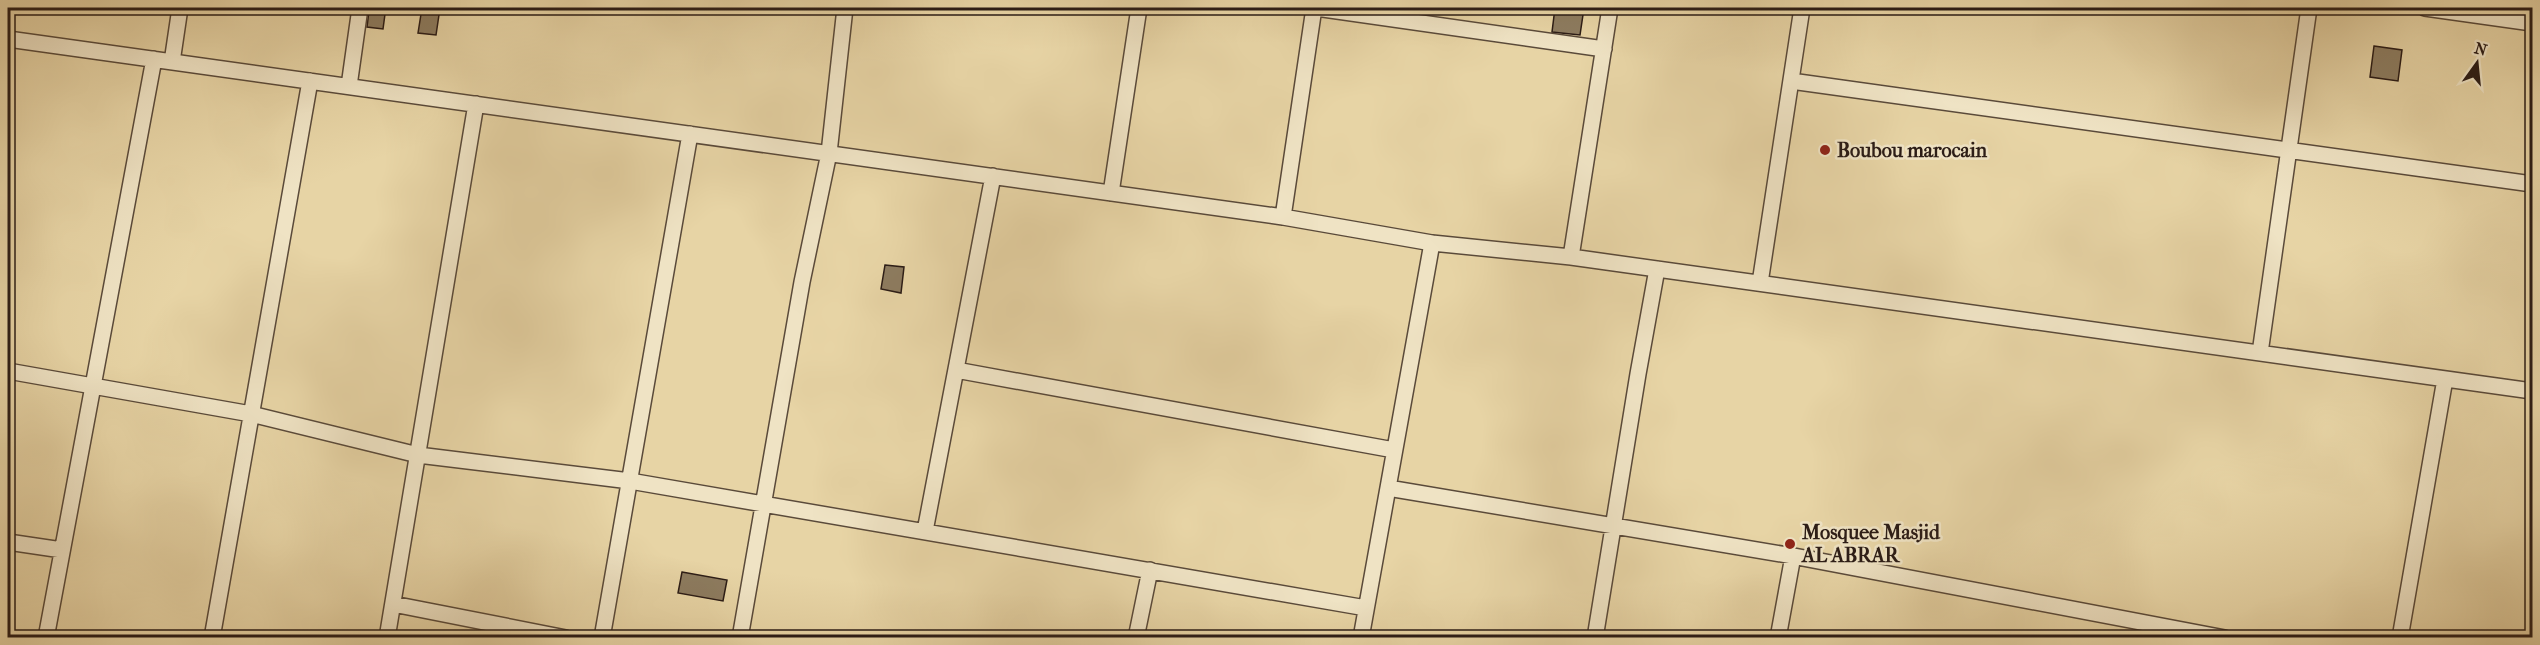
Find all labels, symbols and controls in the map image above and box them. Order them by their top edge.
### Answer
north arrow [2447,33,2507,93]
text: N [2472,38,2490,60]
place label: Boubou marocain [1837,139,1988,162]
marker: Boubou marocain [1818,143,1832,157]
place label: Mosquee Masjid AL ABRAR [1800,521,1941,567]
marker: Mosquee Masjid AL ABRAR [1783,537,1797,551]

